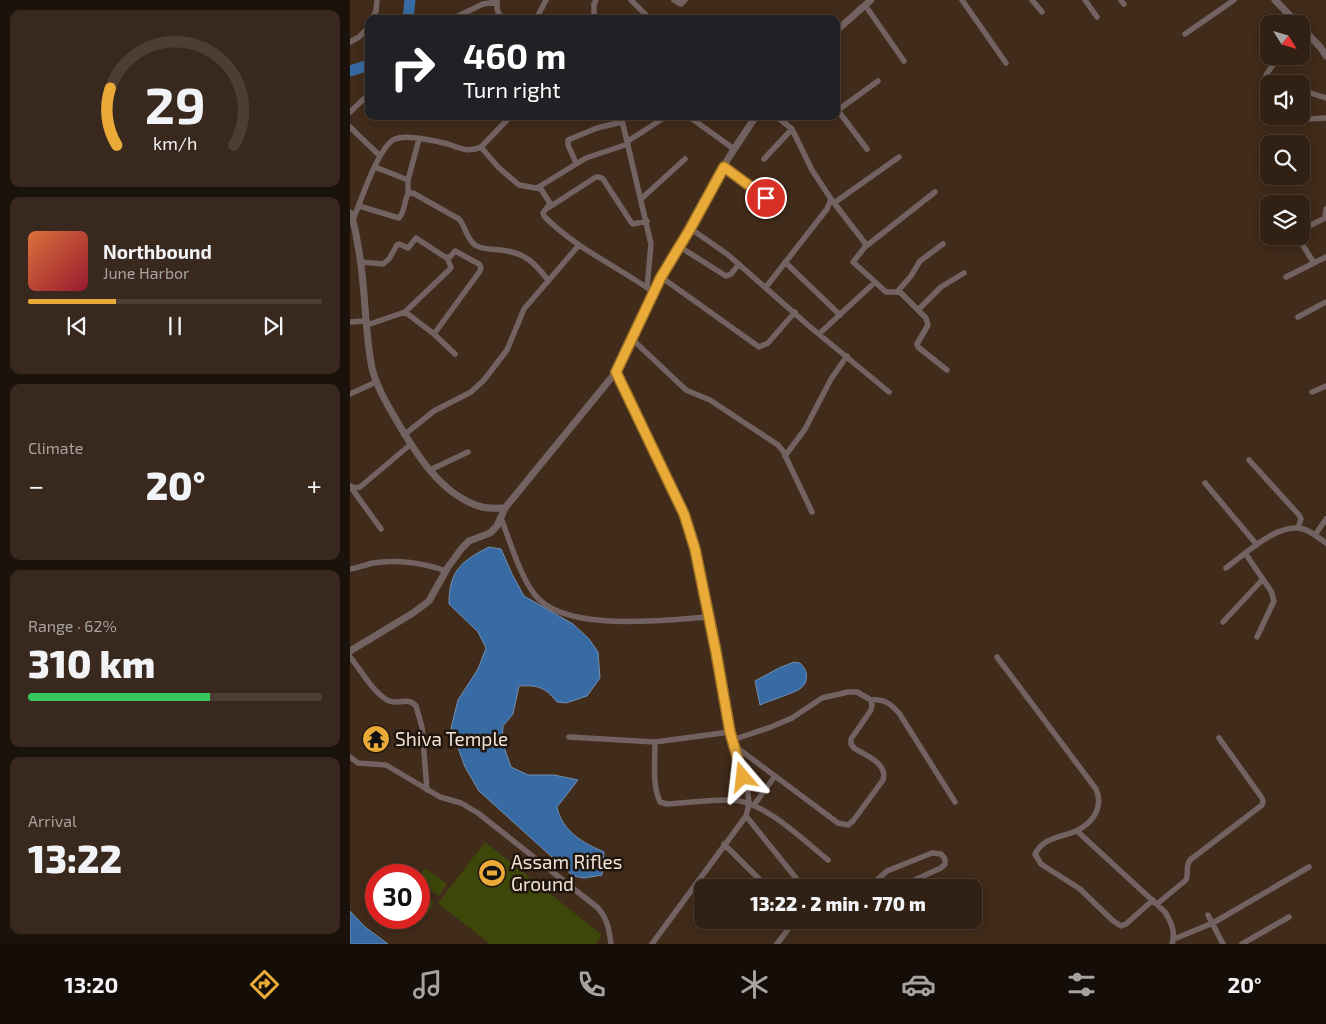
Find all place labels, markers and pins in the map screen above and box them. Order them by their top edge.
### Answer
pin [745,177,787,219]
temple icon: Shiva Temple [361,724,391,754]
place label: Shiva Temple [395,727,508,750]
place label: Assam Rifles Ground [511,850,622,895]
sports icon: Assam Rifles Ground [477,858,507,888]

